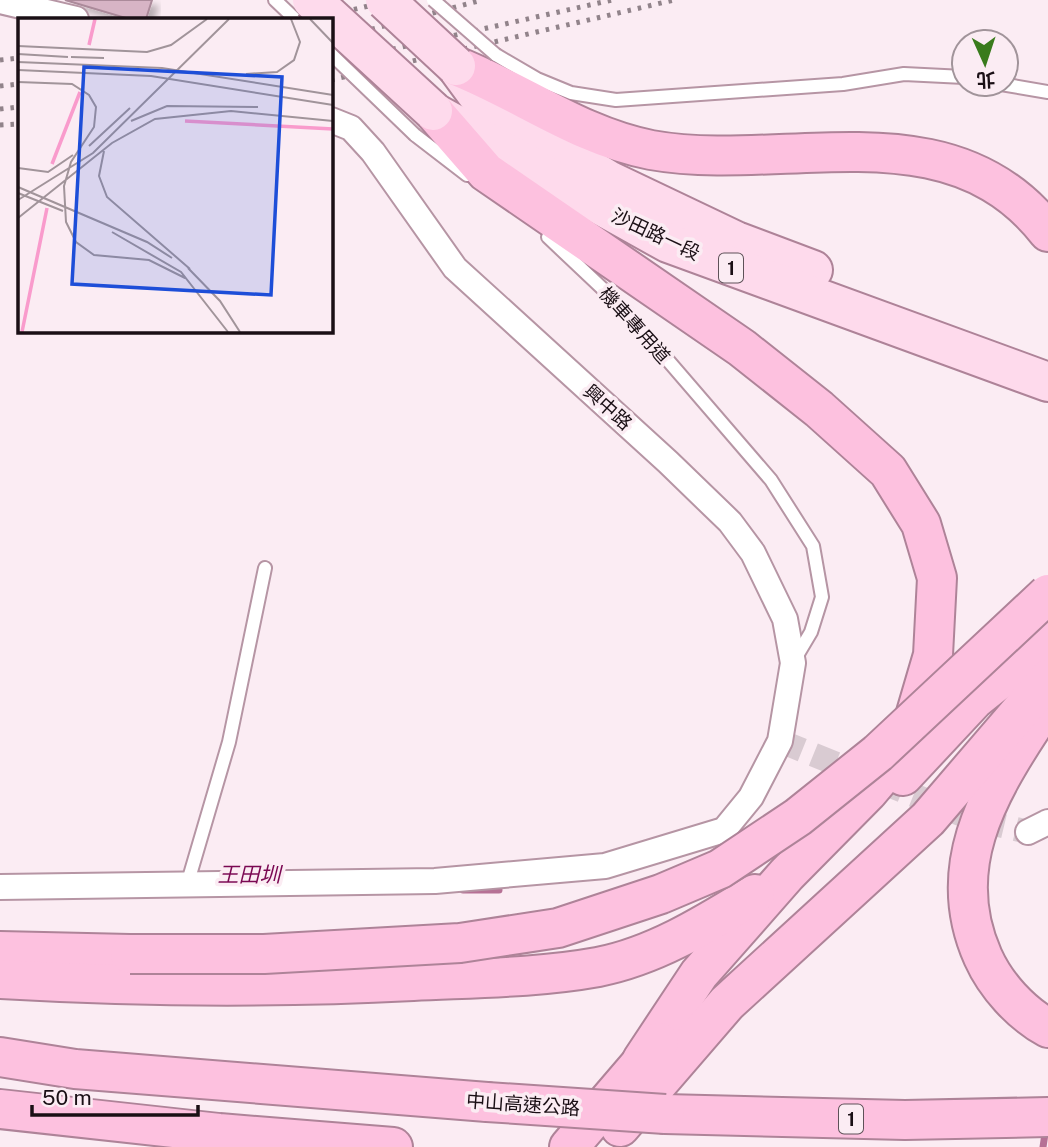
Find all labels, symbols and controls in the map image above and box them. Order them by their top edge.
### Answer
inset map [18,18,332,332]
north arrow [950,28,1020,98]
text: 北 [976,68,996,91]
street label: 沙田路一段 [608,204,704,264]
road number: 1 [719,254,743,282]
street label: 機車專用道 [595,282,675,368]
street label: 興中路 [579,380,637,434]
water label: 王田圳 [218,862,283,887]
scale bar [32,1074,198,1118]
text: 50 m [42,1085,92,1110]
street label: 中山高速公路 [465,1089,581,1119]
road number: 1 [839,1104,863,1134]

